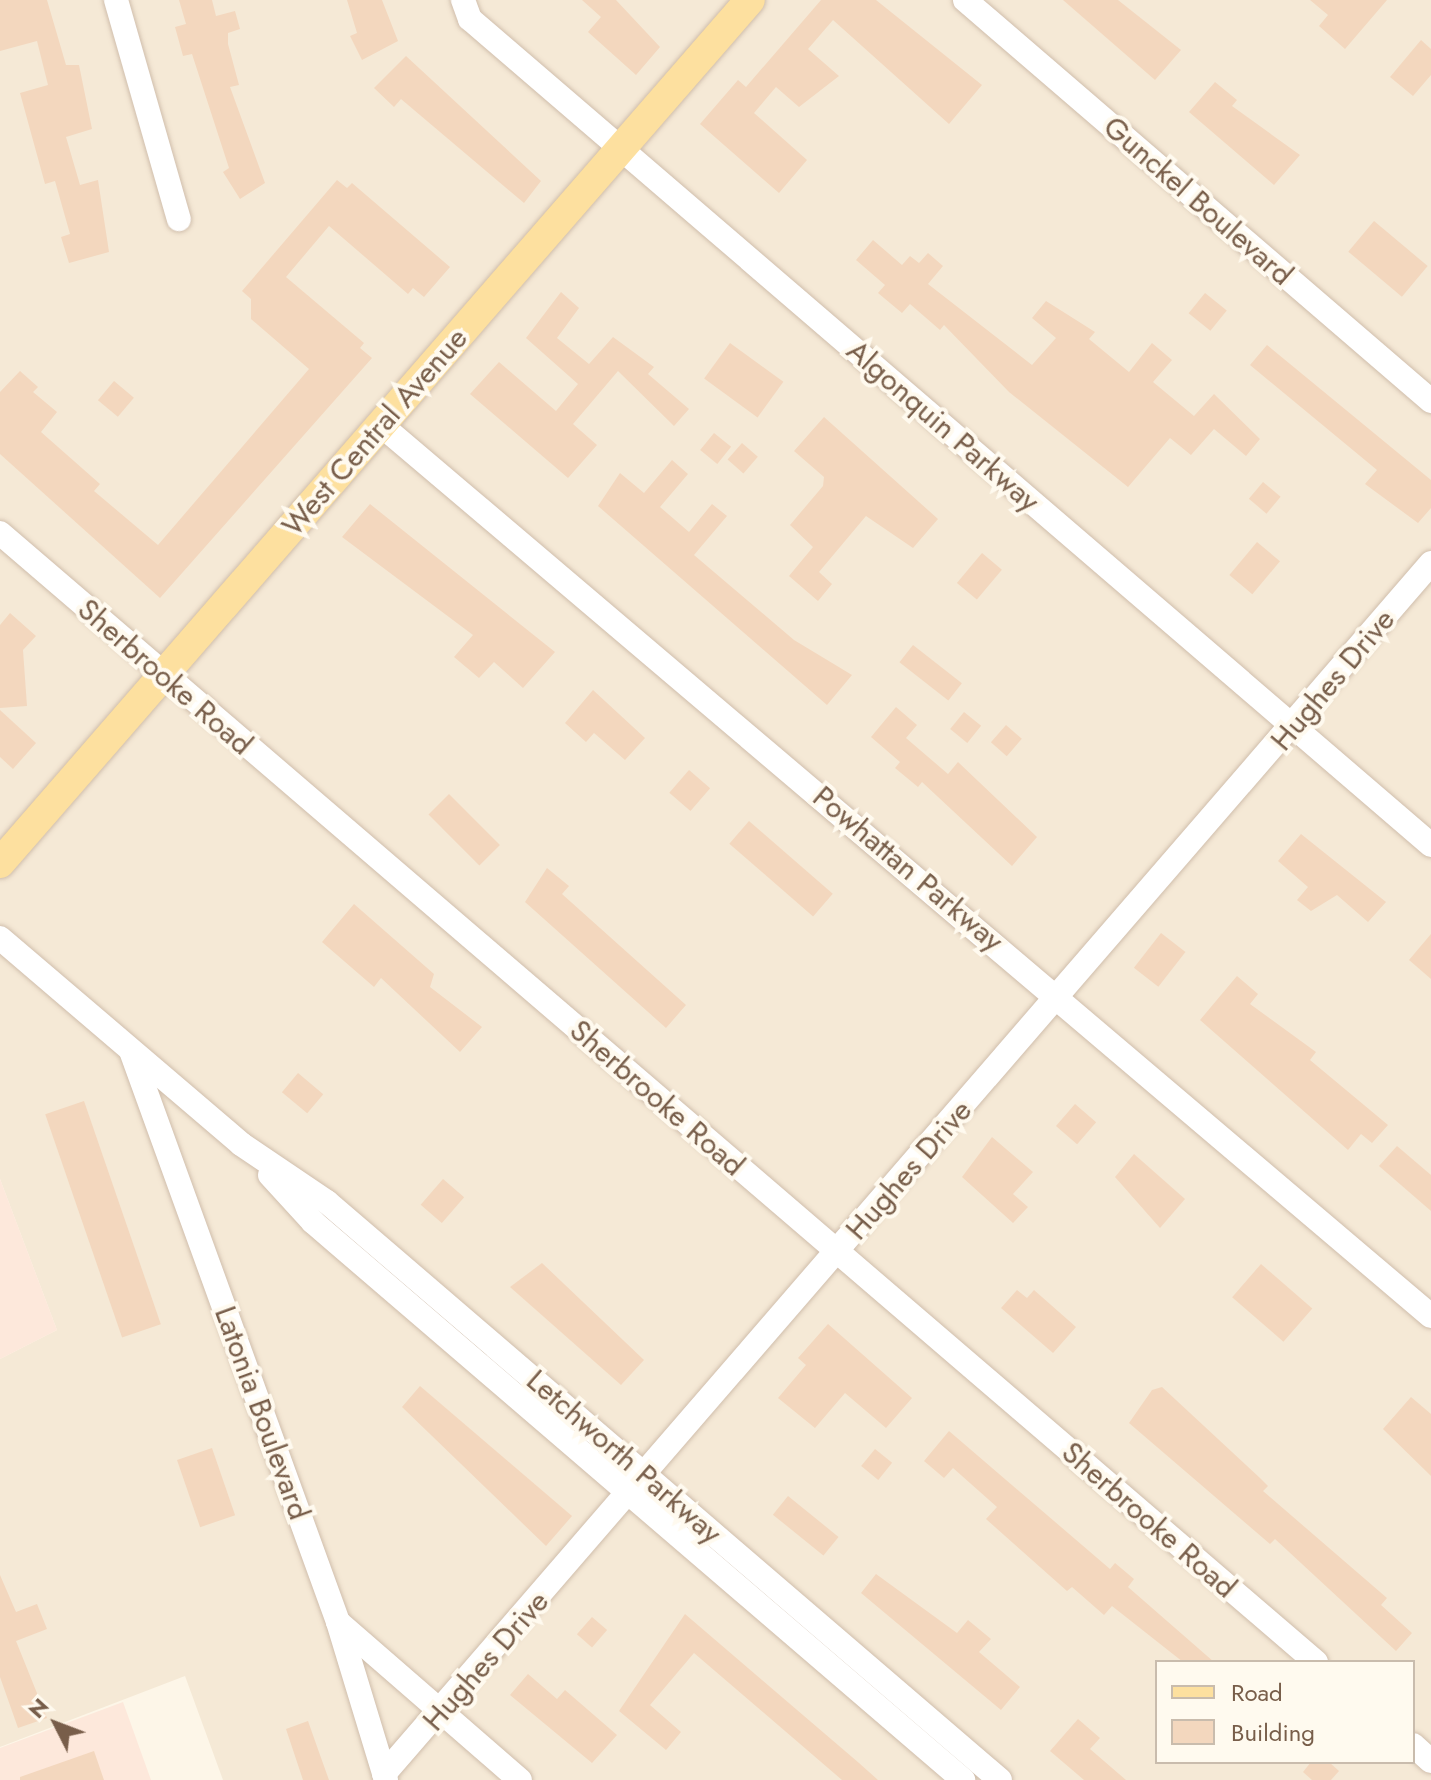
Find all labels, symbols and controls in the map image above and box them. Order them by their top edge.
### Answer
street label: Gunckel Boulevard [1096,109,1300,293]
street label: West Central Avenue [275,321,475,543]
street label: Algonquin Parkway [839,333,1047,519]
street label: Sherbrooke Road [70,591,260,763]
street label: Hughes Drive [1264,602,1402,758]
street label: Powhattan Parkway [805,779,1011,959]
street label: Sherbrooke Road [562,1012,752,1184]
street label: Hughes Drive [839,1093,979,1247]
street label: Latonia Boulevard [207,1301,317,1525]
street label: Letchworth Parkway [519,1363,729,1551]
street label: Sherbrooke Road [1054,1434,1244,1606]
street label: Hughes Drive [416,1584,556,1738]
legend [1155,1660,1415,1764]
text: Road [1231,1675,1283,1710]
north arrow [16,1684,96,1764]
text: N [20,1691,56,1725]
text: Building [1231,1715,1315,1750]

